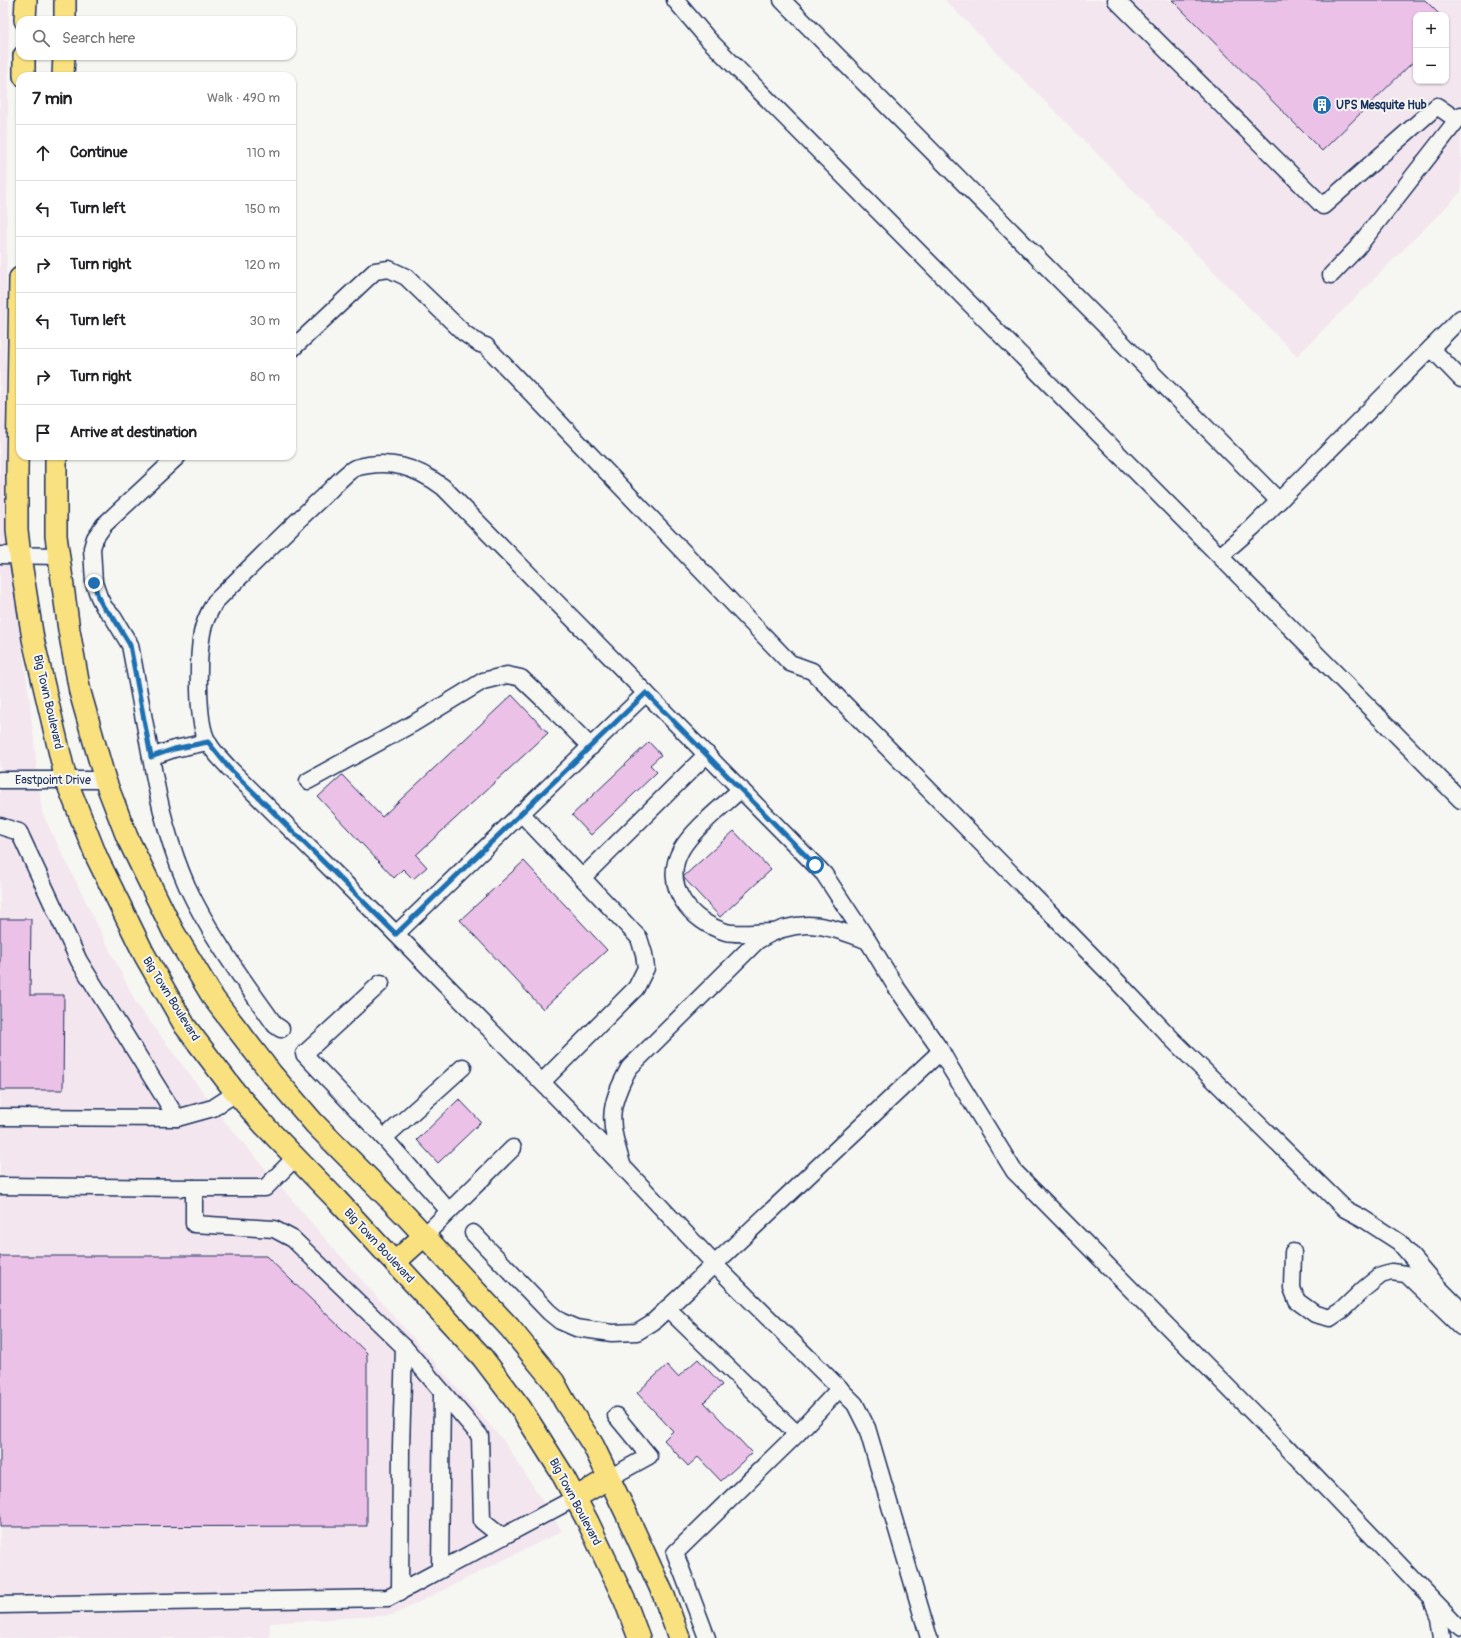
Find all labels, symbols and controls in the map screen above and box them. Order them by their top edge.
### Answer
map controls [1413,12,1449,84]
button: + [1413,12,1449,48]
search box [16,16,296,60]
icon: search [30,27,52,49]
text: Search here [62,29,135,48]
button: − [1413,48,1449,84]
text: 7 min [32,88,72,109]
text: Walk · 490 m [207,90,280,106]
building icon: UPS Mesquite Hub [1311,94,1333,116]
place label: UPS Mesquite Hub [1336,98,1427,113]
icon: ahead [32,142,54,164]
text: Continue [70,143,128,162]
text: 110 m [247,145,280,161]
icon: left [32,198,54,220]
text: Turn left [70,199,126,218]
text: 150 m [245,201,280,217]
icon: right [32,254,54,276]
text: Turn right [70,255,131,274]
text: 120 m [244,257,280,273]
icon: left [32,310,54,332]
text: Turn left [70,311,126,330]
text: 30 m [250,313,280,329]
icon: right [32,366,54,388]
text: Turn right [70,367,131,386]
text: 80 m [250,369,280,385]
icon: arrive [32,422,54,444]
text: Arrive at destination [70,423,197,442]
route end [85,574,103,592]
street label: Big Town Boulevard [30,653,66,751]
street label: Eastpoint Drive [15,773,91,788]
route start [806,856,824,874]
street label: Big Town Boulevard [139,954,203,1044]
street label: Big Town Boulevard [341,1206,417,1286]
street label: Big Town Boulevard [546,1456,604,1548]

